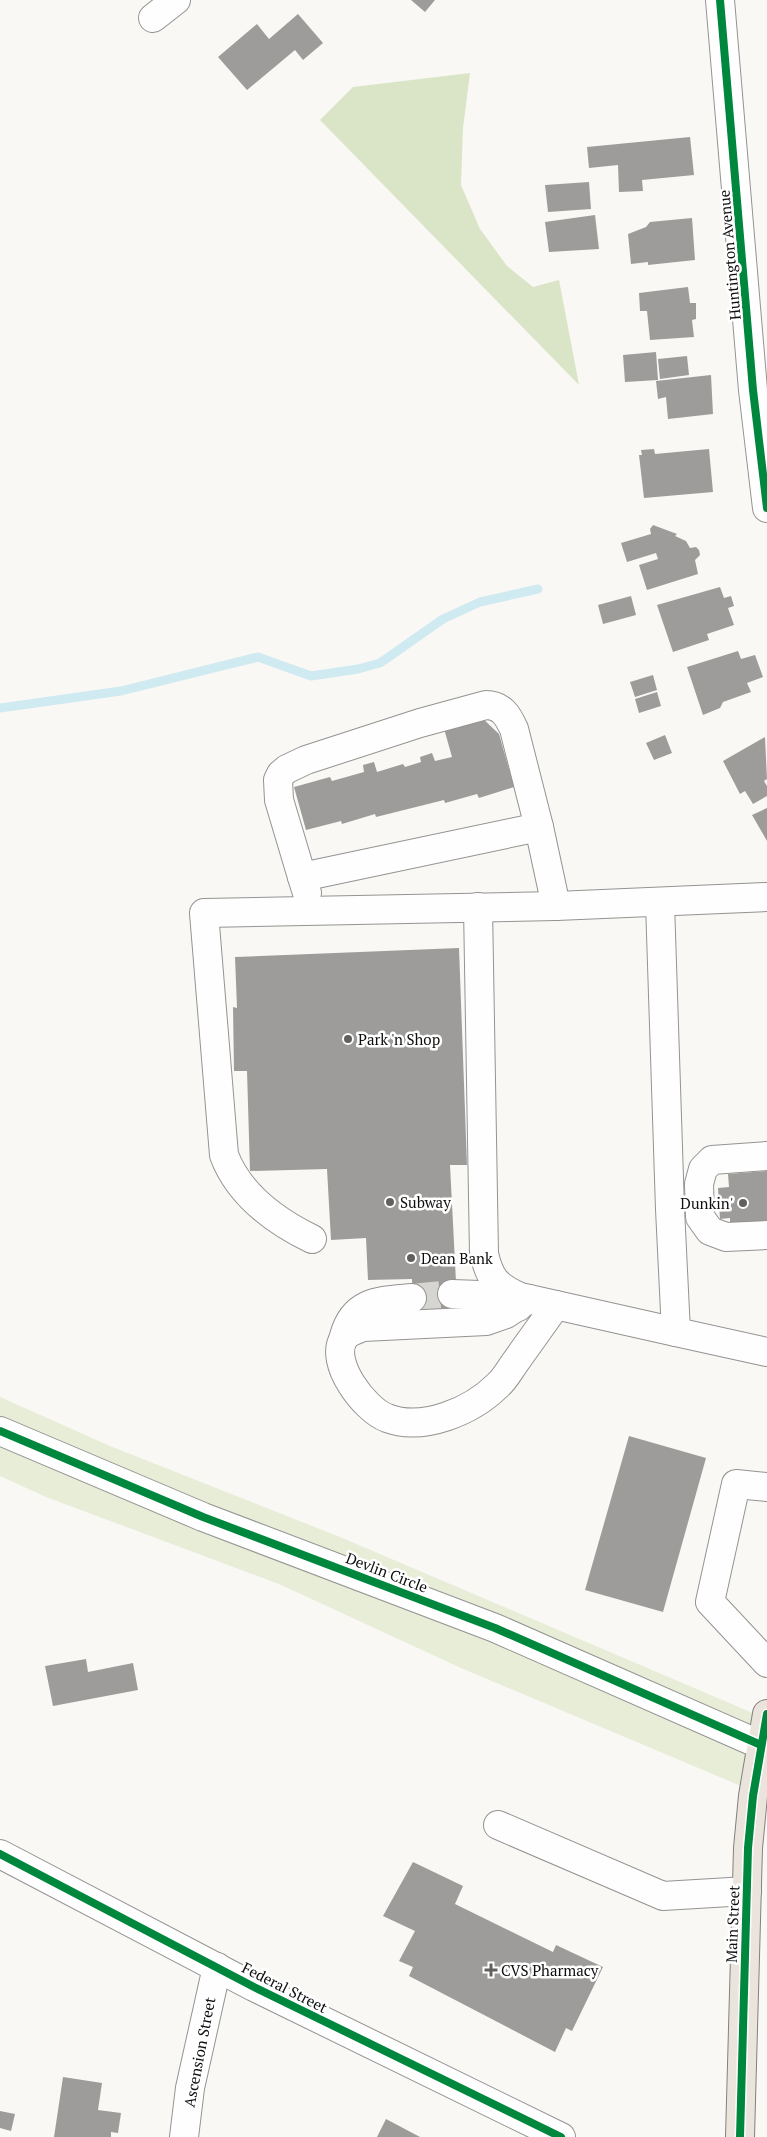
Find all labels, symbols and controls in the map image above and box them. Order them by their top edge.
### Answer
street label: Huntington Avenue [713,189,745,321]
place label: Park 'n Shop [358,1029,440,1049]
marker: Park 'n Shop [342,1033,354,1045]
place label: Subway [400,1192,451,1212]
place label: Dunkin' [680,1193,733,1213]
marker: Subway [384,1196,396,1208]
marker: Dunkin' [737,1197,749,1209]
place label: Dean Bank [421,1248,493,1268]
marker: Dean Bank [405,1252,417,1264]
street label: Devlin Circle [343,1547,431,1597]
street label: Main Street [721,1884,743,1963]
street label: Federal Street [239,1957,331,2017]
place label: CVS Pharmacy [501,1960,599,1980]
marker: CVS Pharmacy [485,1964,497,1976]
street label: Ascension Street [179,1995,220,2109]

